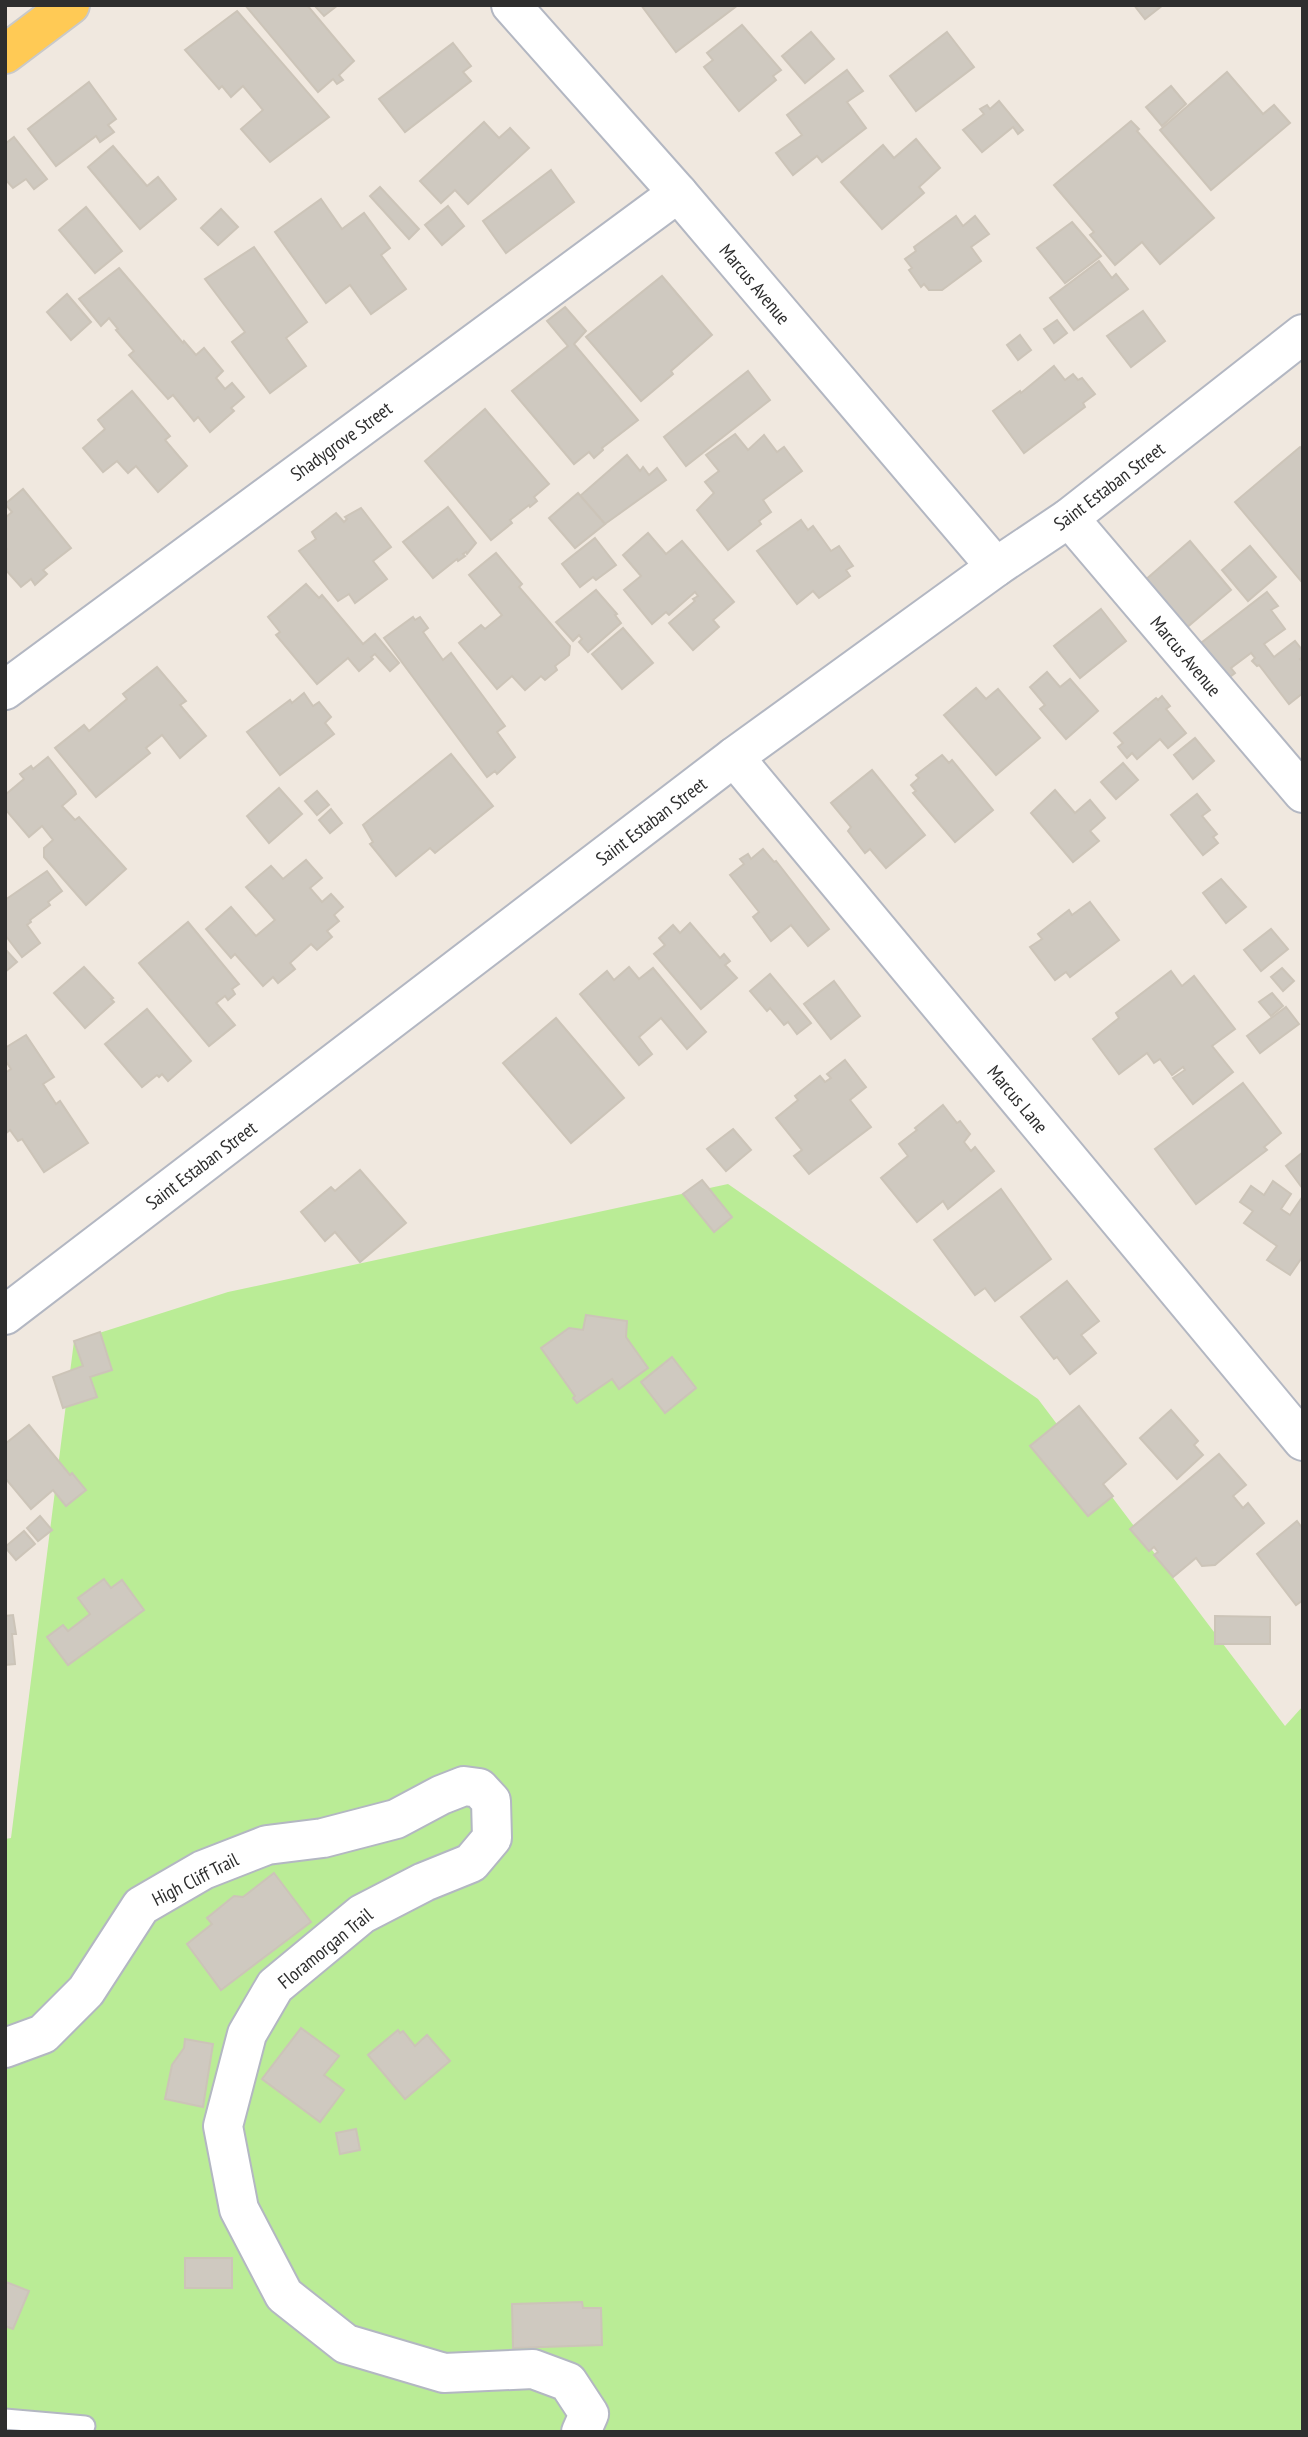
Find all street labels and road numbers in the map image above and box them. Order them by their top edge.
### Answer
street label: Marcus Avenue [714,239,796,329]
street label: Shadygrove Street [286,396,397,486]
street label: Saint Estaban Street [1049,436,1170,535]
street label: Marcus Avenue [1145,611,1227,701]
street label: Saint Estaban Street [591,771,712,870]
street label: Marcus Lane [983,1060,1054,1138]
street label: Saint Estaban Street [141,1115,262,1214]
street label: High Cliff Trail [148,1847,243,1911]
street label: Floramorgan Trail [273,1902,378,1994]

